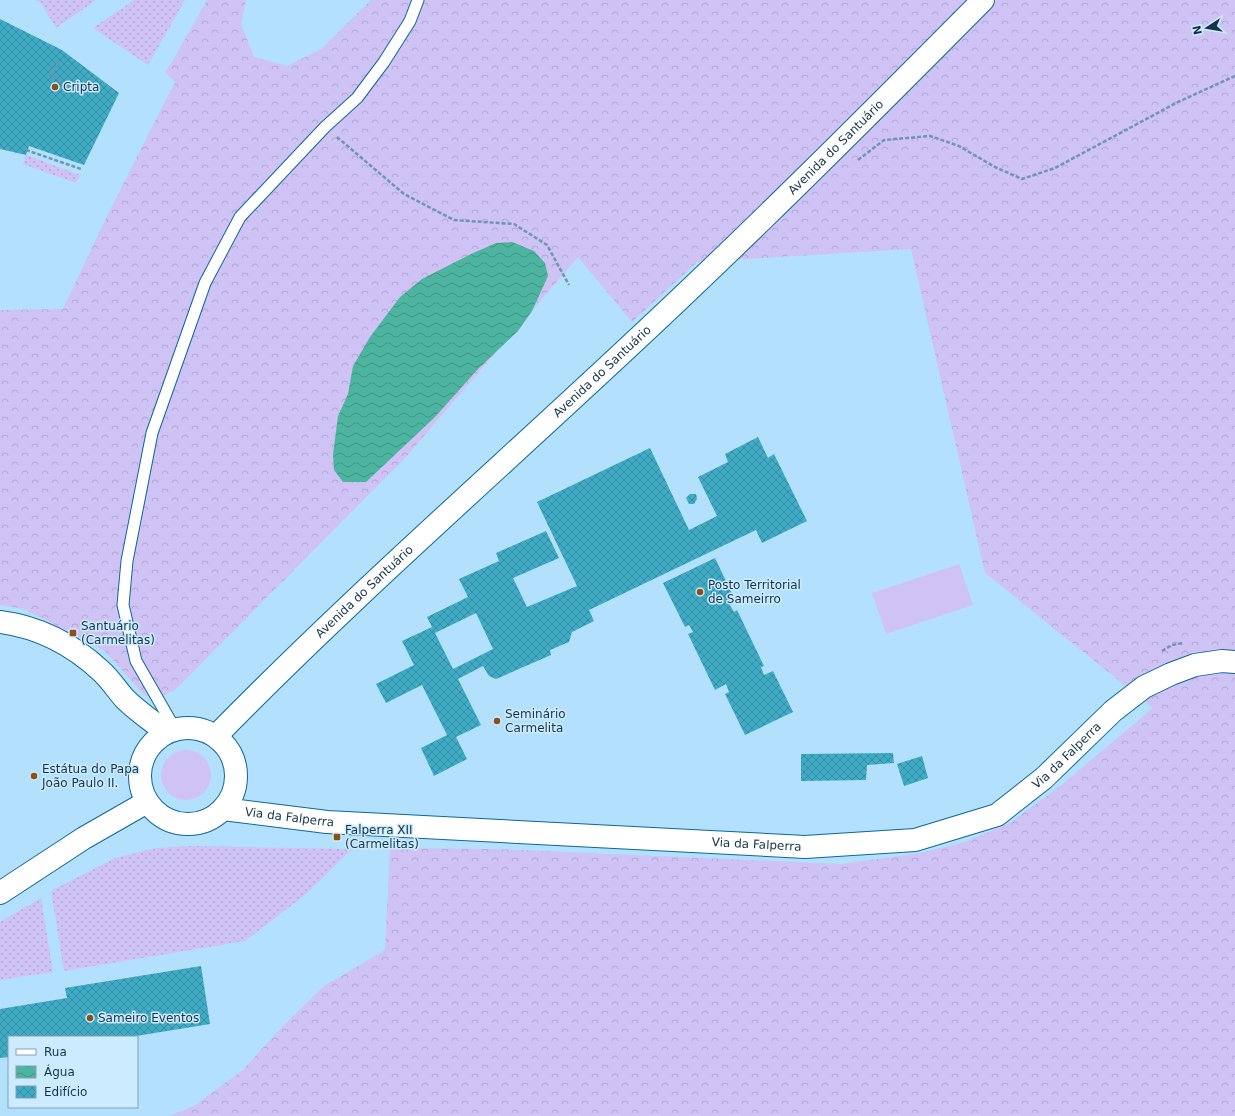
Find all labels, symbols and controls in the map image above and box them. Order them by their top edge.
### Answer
north arrow [1187,8,1227,48]
text: N [1190,24,1205,36]
place label: Cripta [63,80,99,94]
marker: Cripta [50,82,60,92]
street label: Avenida do Santuário [785,97,886,197]
street label: Avenida do Santuário [550,323,654,420]
street label: Avenida do Santuário [313,542,416,641]
place label: Posto Territorial de Sameirro [708,578,801,606]
marker: Posto Territorial de Sameirro [695,587,705,597]
place label: Santuário (Carmelitas) [81,619,155,647]
marker: Santuário (Carmelitas) [68,628,78,638]
place label: Seminário Carmelita [505,707,566,735]
marker: Seminário Carmelita [492,716,502,726]
street label: Via da Falperra [1029,720,1104,792]
place label: Estátua do Papa João Paulo II. [41,762,139,790]
marker: Estátua do Papa João Paulo II. [29,771,39,781]
street label: Via da Falperra [244,805,334,829]
place label: Falperra XII (Carmelitas) [345,823,419,851]
marker: Falperra XII (Carmelitas) [332,832,342,842]
street label: Via da Falperra [711,835,802,854]
place label: Sameiro Eventos [98,1011,199,1025]
marker: Sameiro Eventos [85,1013,95,1023]
legend [8,1036,138,1108]
text: Rua [44,1045,67,1059]
text: Água [44,1064,75,1079]
text: Edifício [44,1085,87,1099]

